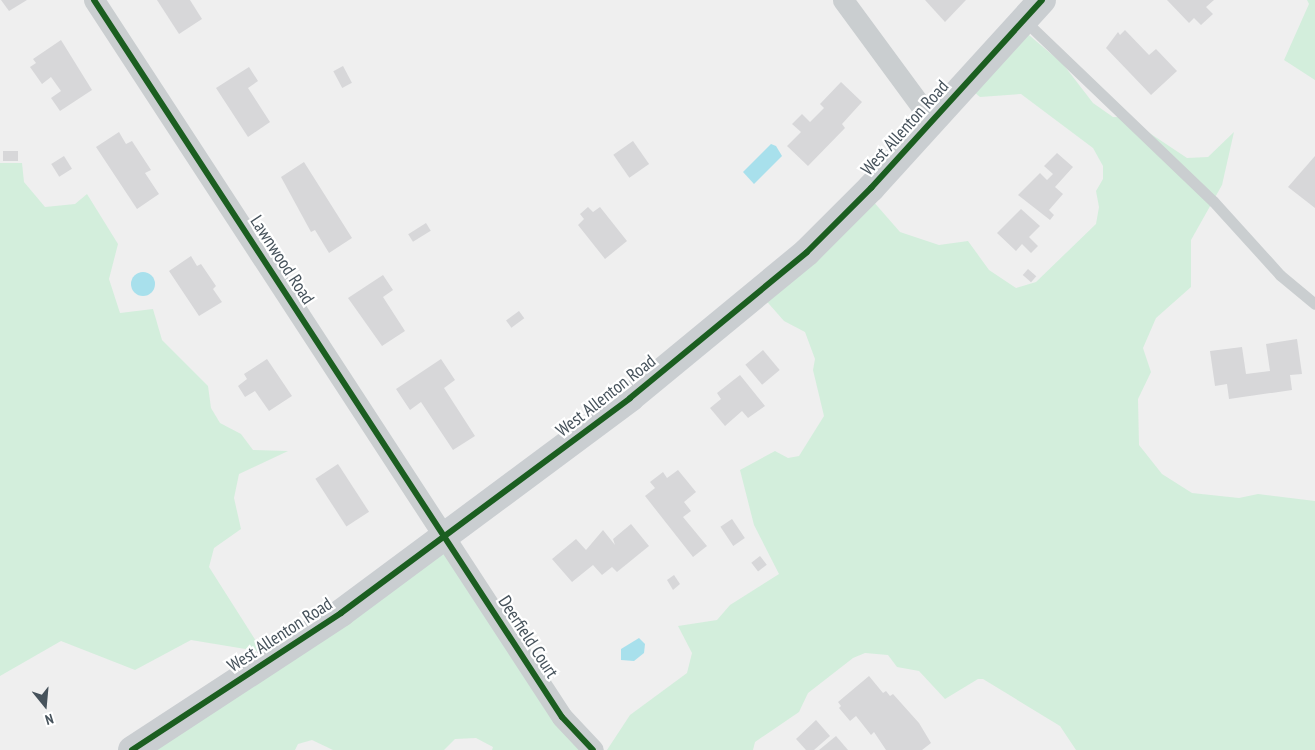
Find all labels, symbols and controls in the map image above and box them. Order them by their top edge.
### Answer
street label: West Allenton Road [856,76,954,180]
street label: Lawnwood Road [245,212,319,308]
street label: West Allenton Road [552,350,660,442]
street label: Deerfield Court [493,592,563,682]
street label: West Allenton Road [223,593,337,677]
north arrow [20,680,70,730]
text: N [43,710,56,729]

